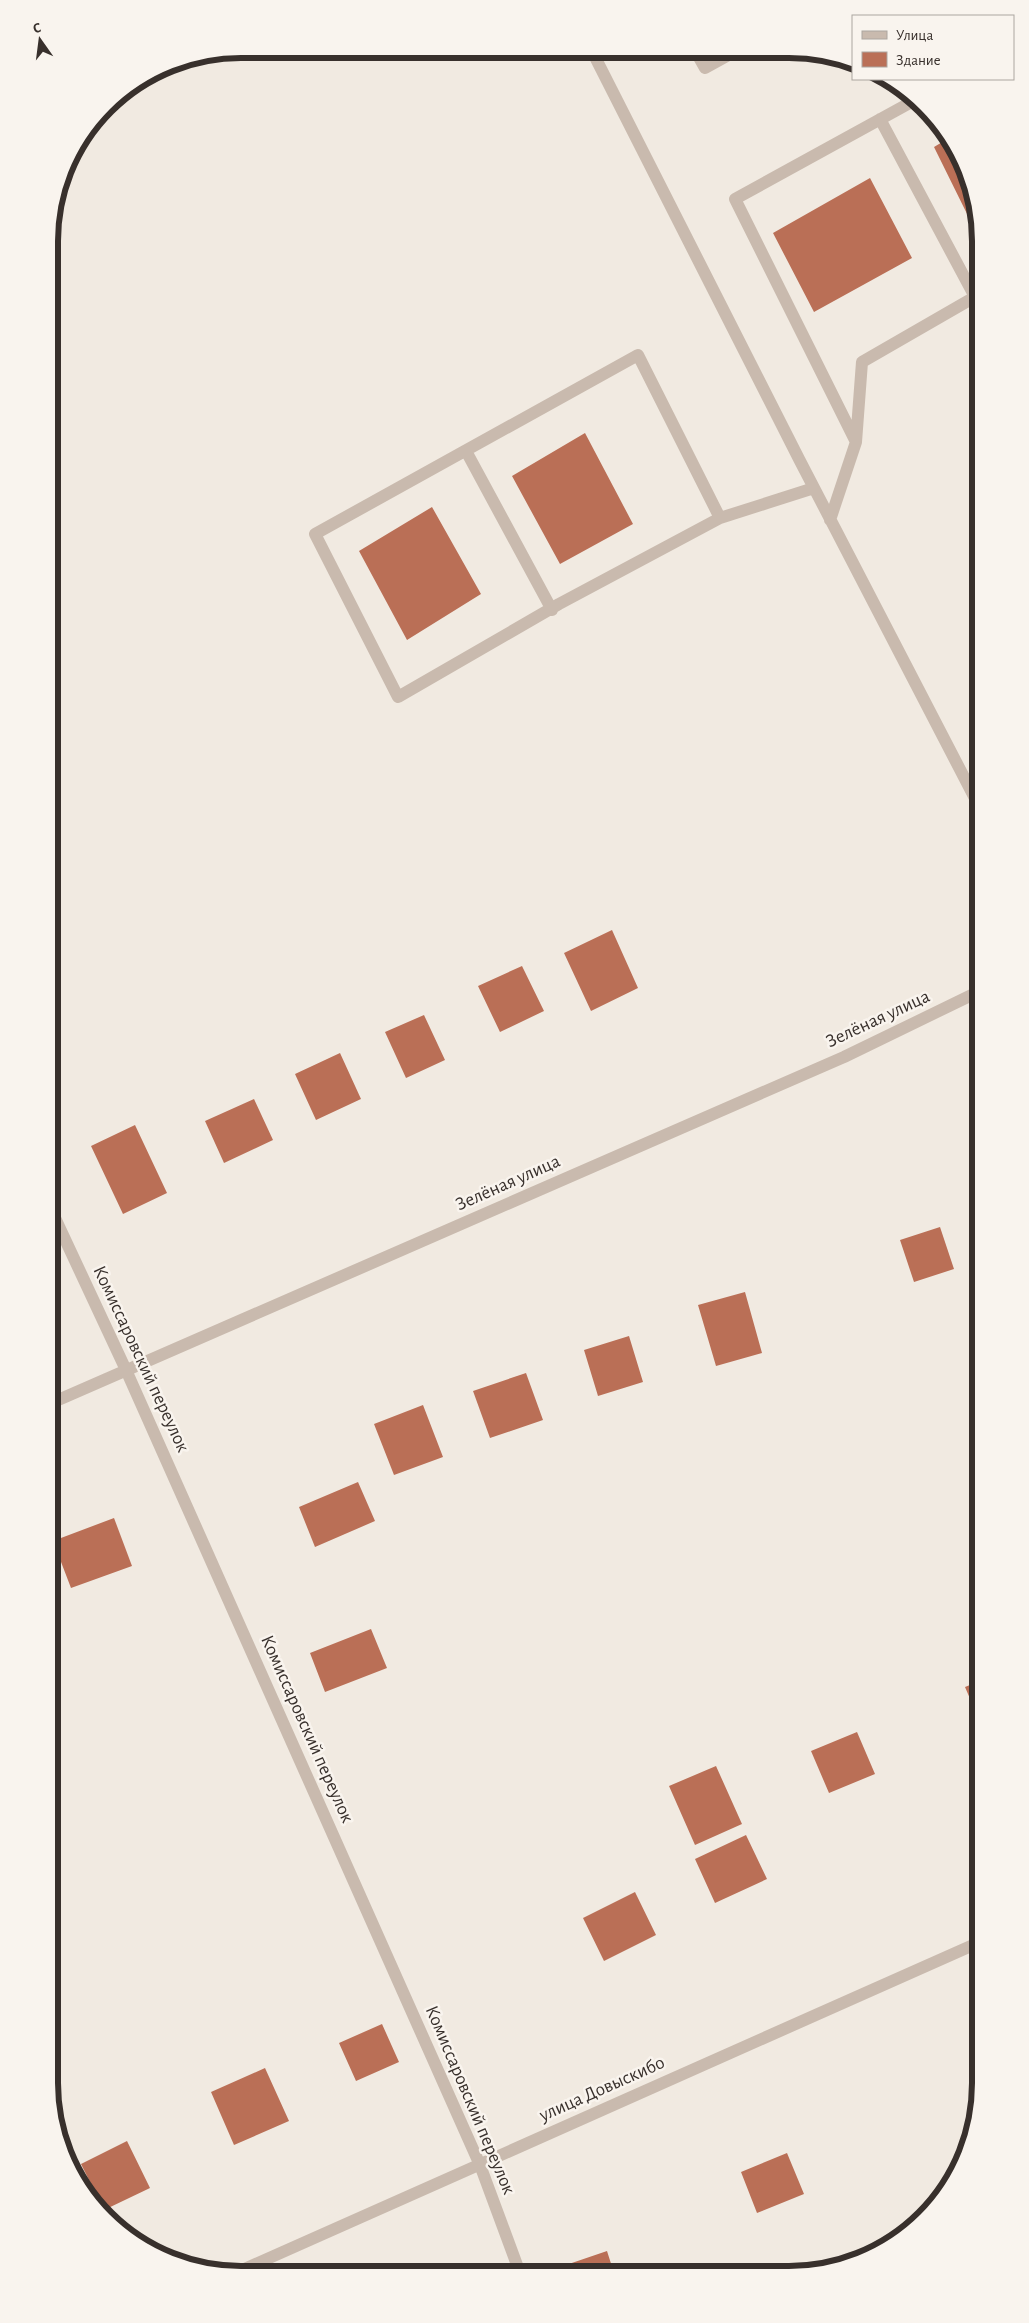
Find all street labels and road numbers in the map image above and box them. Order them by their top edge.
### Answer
street label: Зелёная улица [823,987,933,1051]
street label: Зелёная улица [453,1151,563,1214]
street label: Комиссаровский переулок [89,1263,193,1455]
street label: Комиссаровский переулок [257,1632,357,1826]
street label: Комиссаровский переулок [422,2003,519,2197]
street label: улица Довыскибо [536,2053,667,2125]

